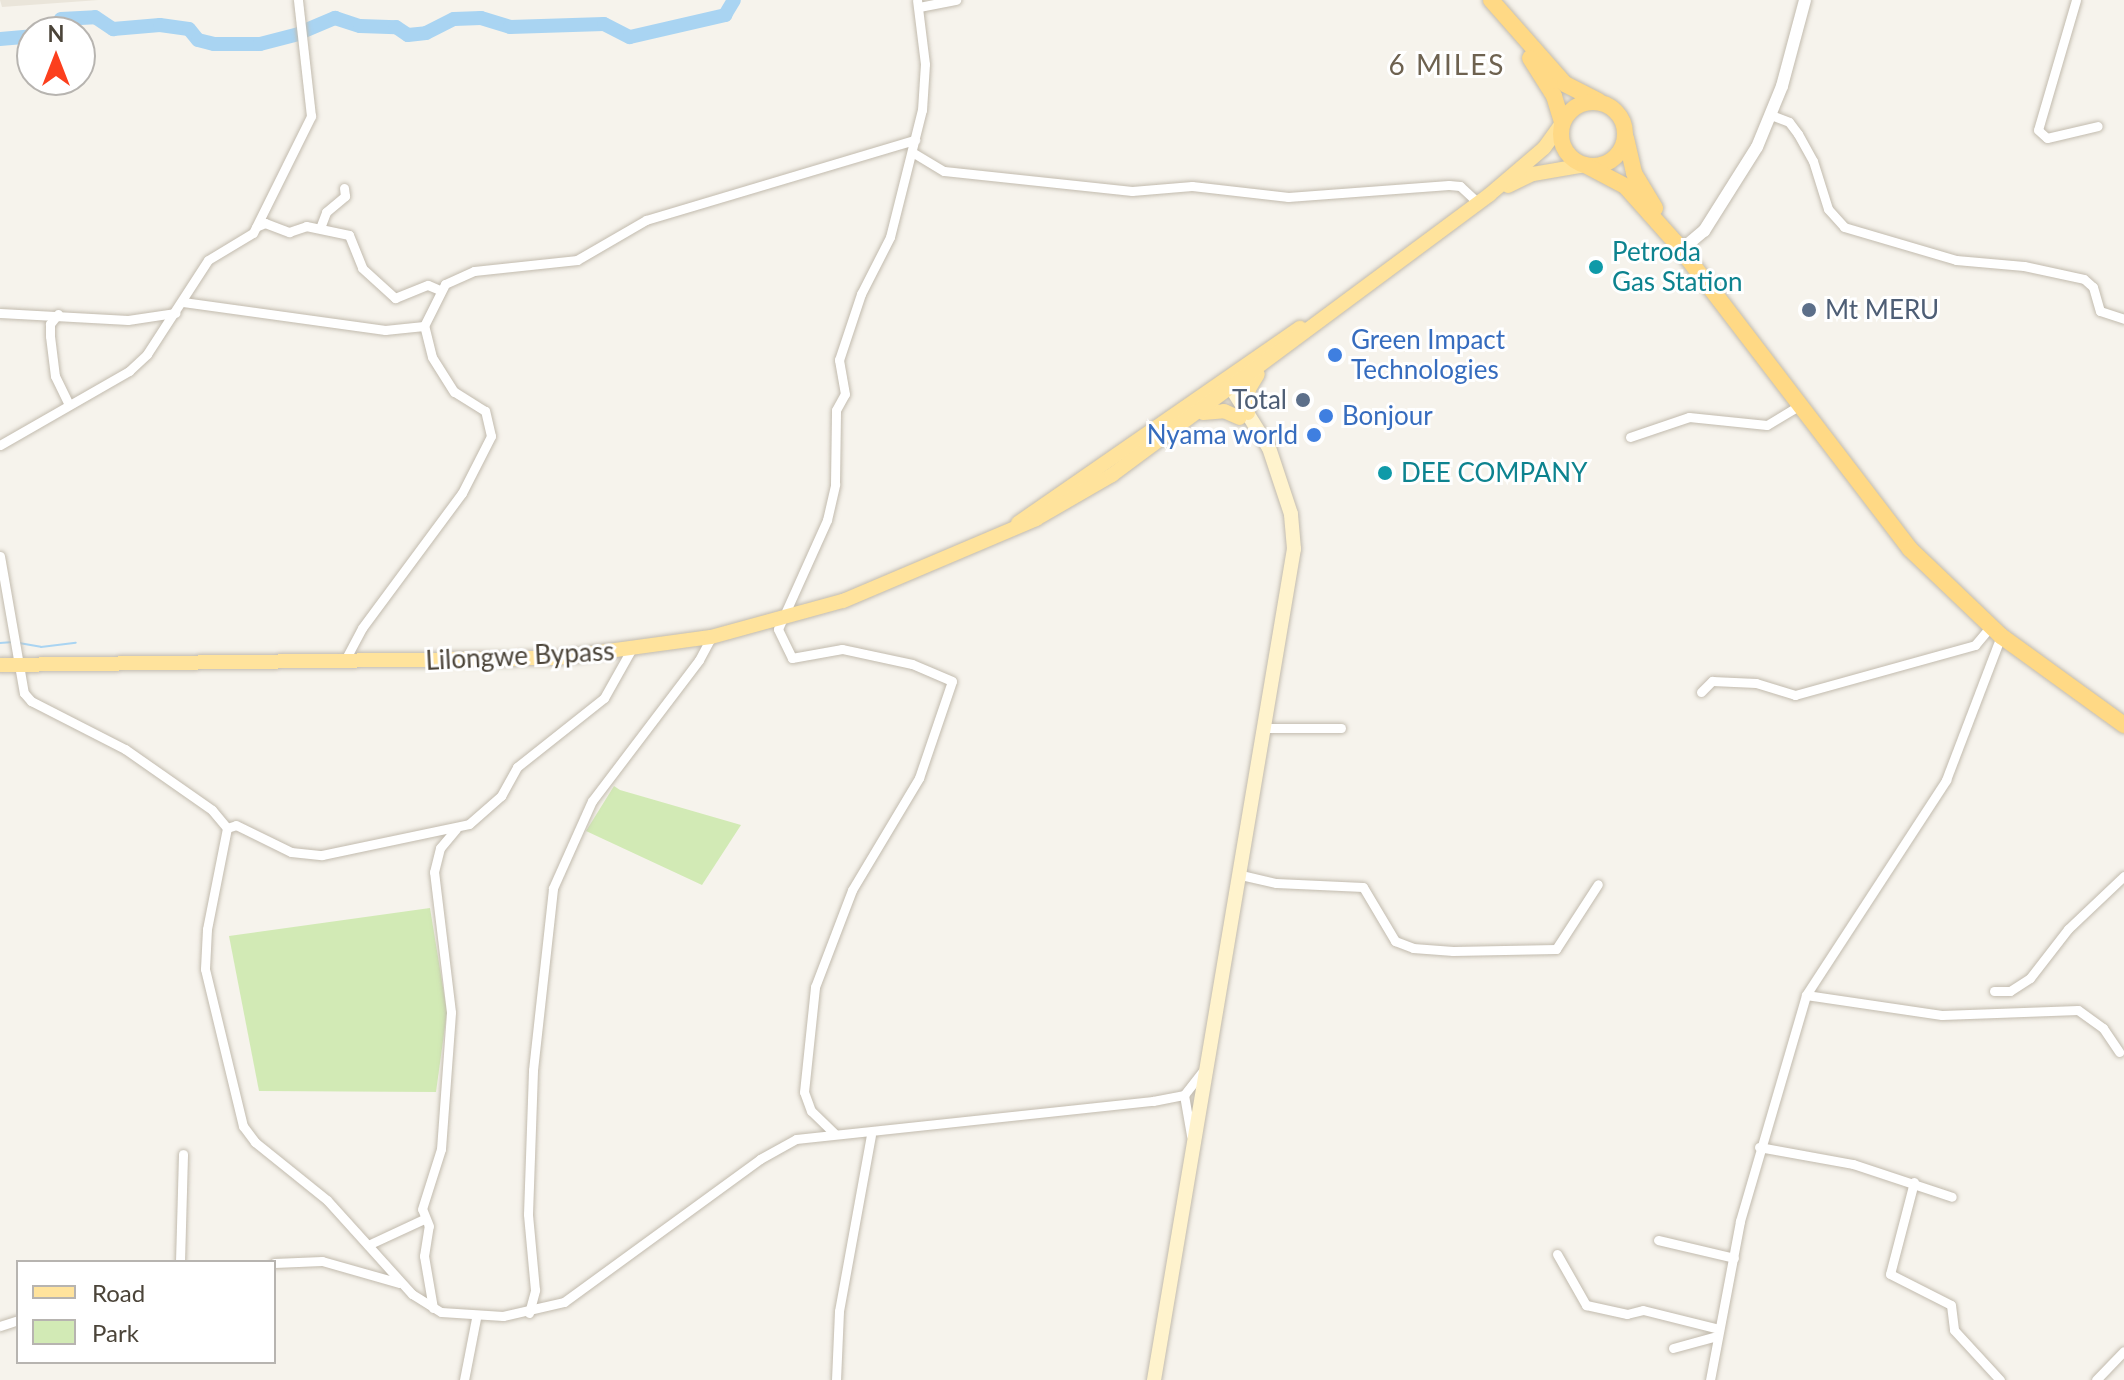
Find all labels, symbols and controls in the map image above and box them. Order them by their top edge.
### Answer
north arrow [16,16,96,96]
text: N [48,20,64,47]
district label: 6 MILES [1389,47,1505,81]
place label: Petroda Gas Station [1612,236,1743,298]
marker: Petroda Gas Station [1587,258,1605,276]
place label: Mt MERU [1825,294,1939,326]
marker: Mt MERU [1800,301,1818,319]
place label: Green Impact Technologies [1351,324,1505,386]
marker: Green Impact Technologies [1326,346,1344,364]
place label: Total [1232,384,1287,416]
marker: Total [1294,391,1312,409]
place label: Bonjour [1342,400,1433,432]
marker: Bonjour [1317,407,1335,425]
place label: Nyama world [1146,419,1298,451]
marker: Nyama world [1305,426,1323,444]
place label: DEE COMPANY [1401,457,1587,489]
marker: DEE COMPANY [1376,464,1394,482]
street label: Lilongwe Bypass [425,635,615,677]
legend [16,1260,276,1364]
text: Road [92,1278,145,1307]
text: Park [92,1318,139,1347]

